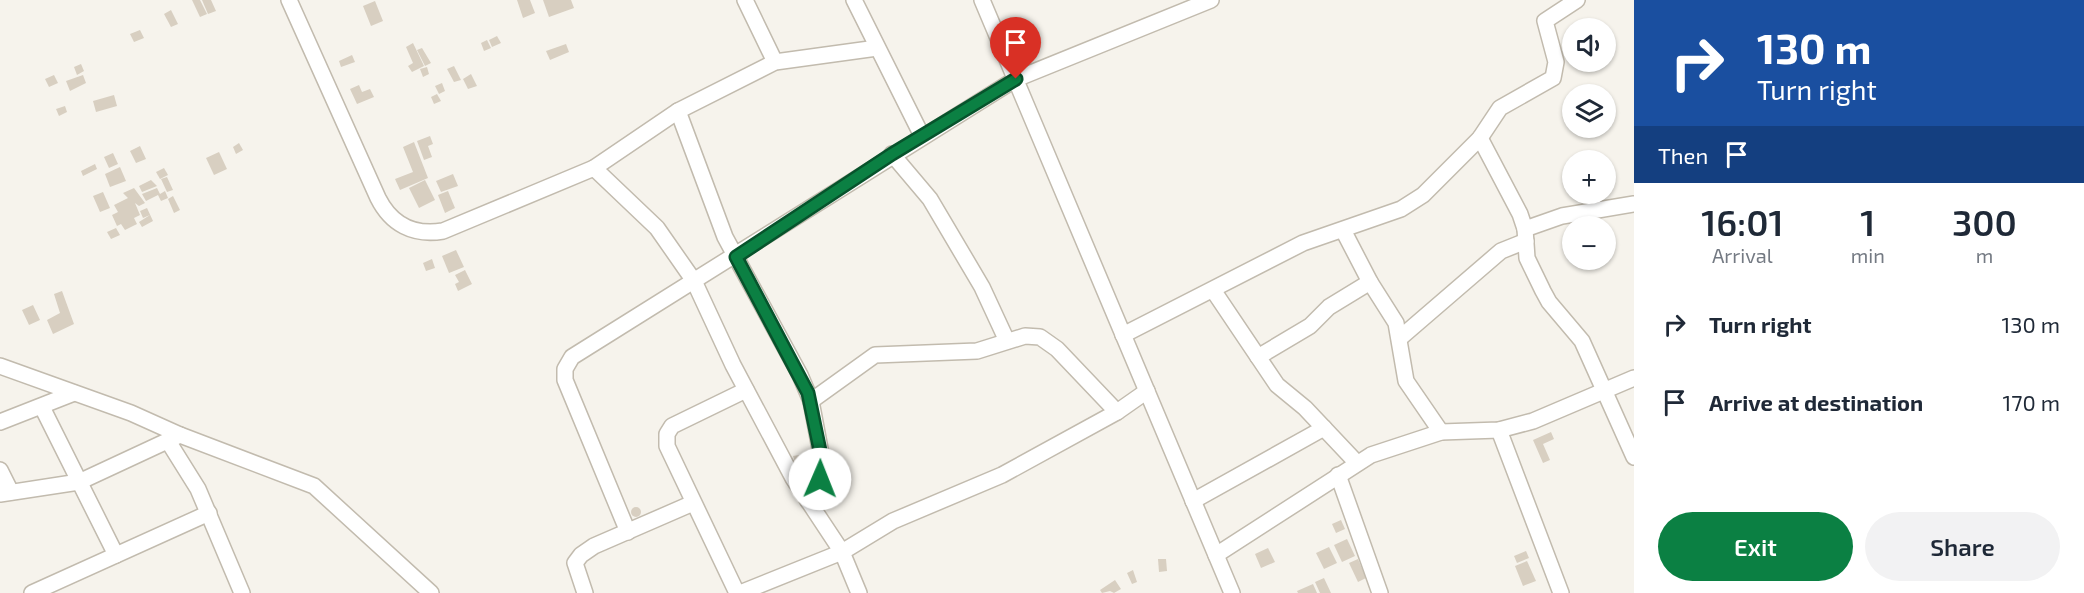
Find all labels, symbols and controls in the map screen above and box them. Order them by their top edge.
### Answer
pin [990,17,1041,79]
map controls [1562,18,1616,270]
button: sound [1562,18,1616,72]
text: 130 m [1757,22,1872,72]
icon: right [1658,24,1736,102]
icon: arrive [999,26,1032,59]
text: Turn right [1757,73,1877,105]
button: layers [1562,84,1616,138]
icon: arrive [1720,138,1753,171]
text: Then [1658,142,1708,168]
button: + [1562,150,1616,204]
text: 16:01 [1701,200,1783,243]
text: 1 [1860,200,1875,243]
text: 300 [1952,200,2017,243]
button: − [1562,216,1616,270]
text: Arrival [1712,243,1773,267]
text: min [1851,243,1885,267]
text: m [1976,243,1993,267]
icon: right [1658,308,1691,341]
text: Turn right [1709,311,1811,337]
text: 130 m [2002,311,2060,337]
icon: arrive [1658,386,1691,419]
text: Arrive at destination [1709,389,1923,415]
text: 170 m [2003,389,2060,415]
position arrow [788,447,852,511]
button: Exit [1658,512,1853,581]
button: Share [1865,512,2060,581]

